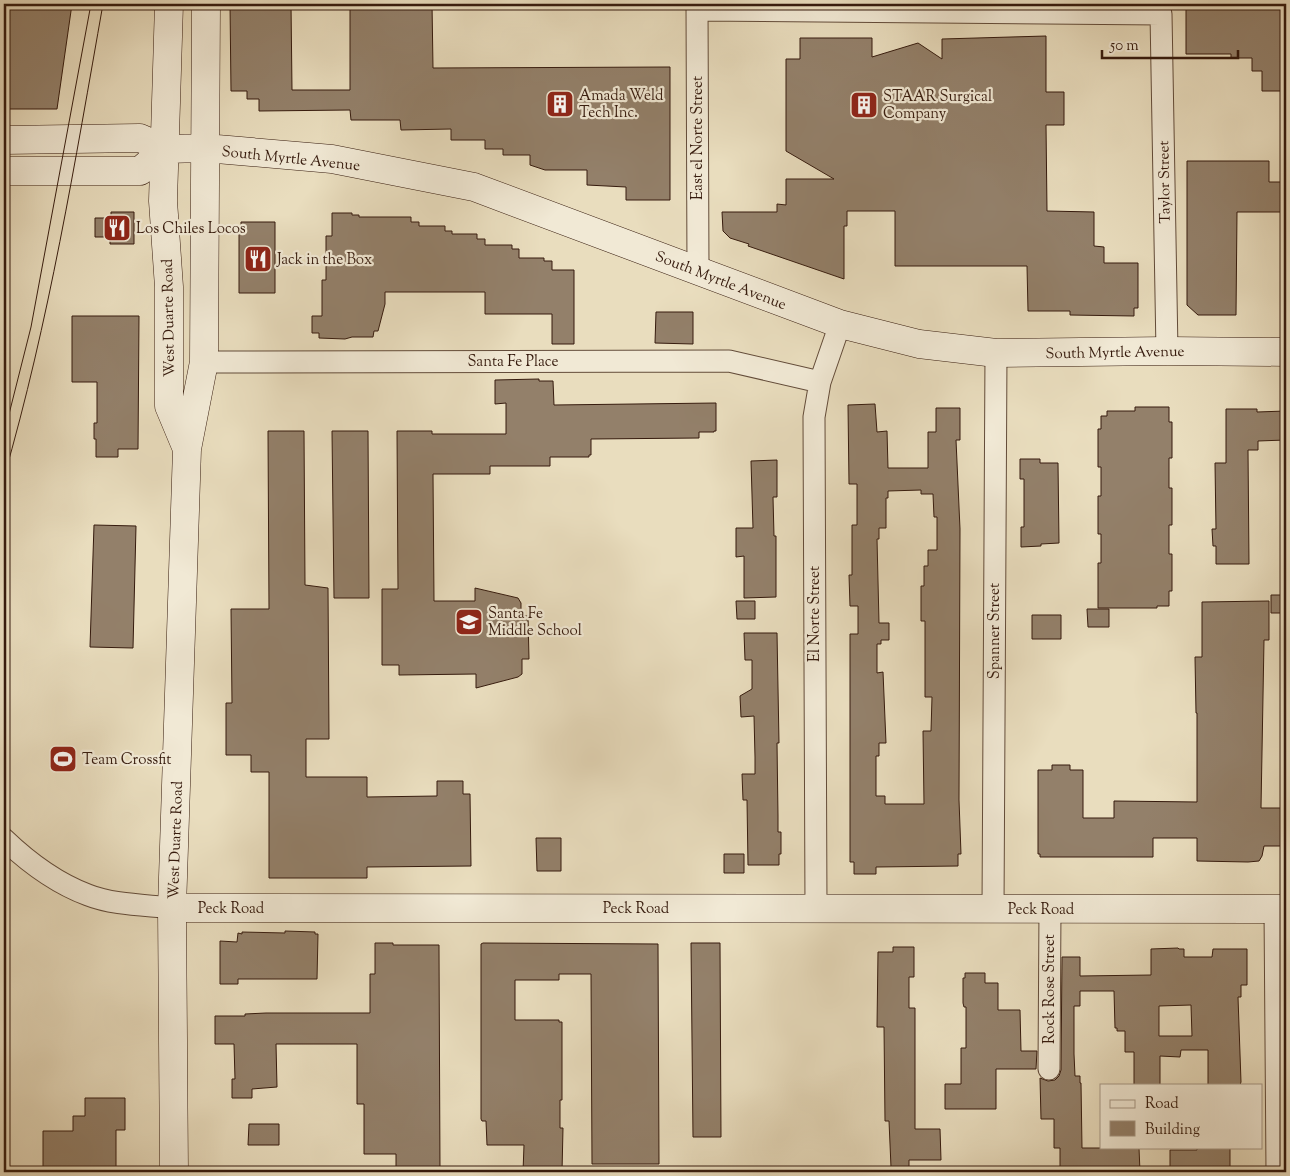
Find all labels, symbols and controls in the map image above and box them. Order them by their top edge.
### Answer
scale bar [1102,28,1239,60]
text: 50 m [1109,36,1139,57]
street label: East el Norte Street [688,76,709,200]
place label: Amada Weld Tech Inc. [579,86,664,124]
place label: STAAR Surgical Company [883,87,992,125]
building icon: Amada Weld Tech Inc. [545,89,575,119]
building icon: STAAR Surgical Company [849,90,879,120]
street label: Taylor Street [1154,140,1177,224]
street label: South Myrtle Avenue [221,142,361,177]
restaurant icon: Los Chiles Locos [102,213,132,243]
place label: Los Chiles Locos [136,219,246,240]
restaurant icon: Jack in the Box [243,244,273,274]
street label: South Myrtle Avenue [652,247,789,316]
place label: Jack in the Box [276,250,372,271]
street label: West Duarte Road [158,258,181,377]
street label: South Myrtle Avenue [1045,342,1185,365]
street label: Santa Fe Place [467,352,559,373]
street label: El Norte Street [805,566,826,662]
street label: Spanner Street [985,583,1006,679]
place label: Santa Fe Middle School [488,604,582,642]
school or university icon: Santa Fe Middle School [454,607,484,637]
sports icon: Team Crossfit [48,744,78,774]
place label: Team Crossfit [82,750,172,771]
street label: West Duarte Road [164,780,189,900]
street label: Peck Road [198,899,265,920]
street label: Peck Road [603,899,670,920]
street label: Peck Road [1008,900,1075,921]
street label: Rock Rose Street [1040,934,1061,1044]
legend [1100,1084,1262,1148]
text: Road [1145,1094,1179,1115]
text: Building [1145,1120,1200,1141]

